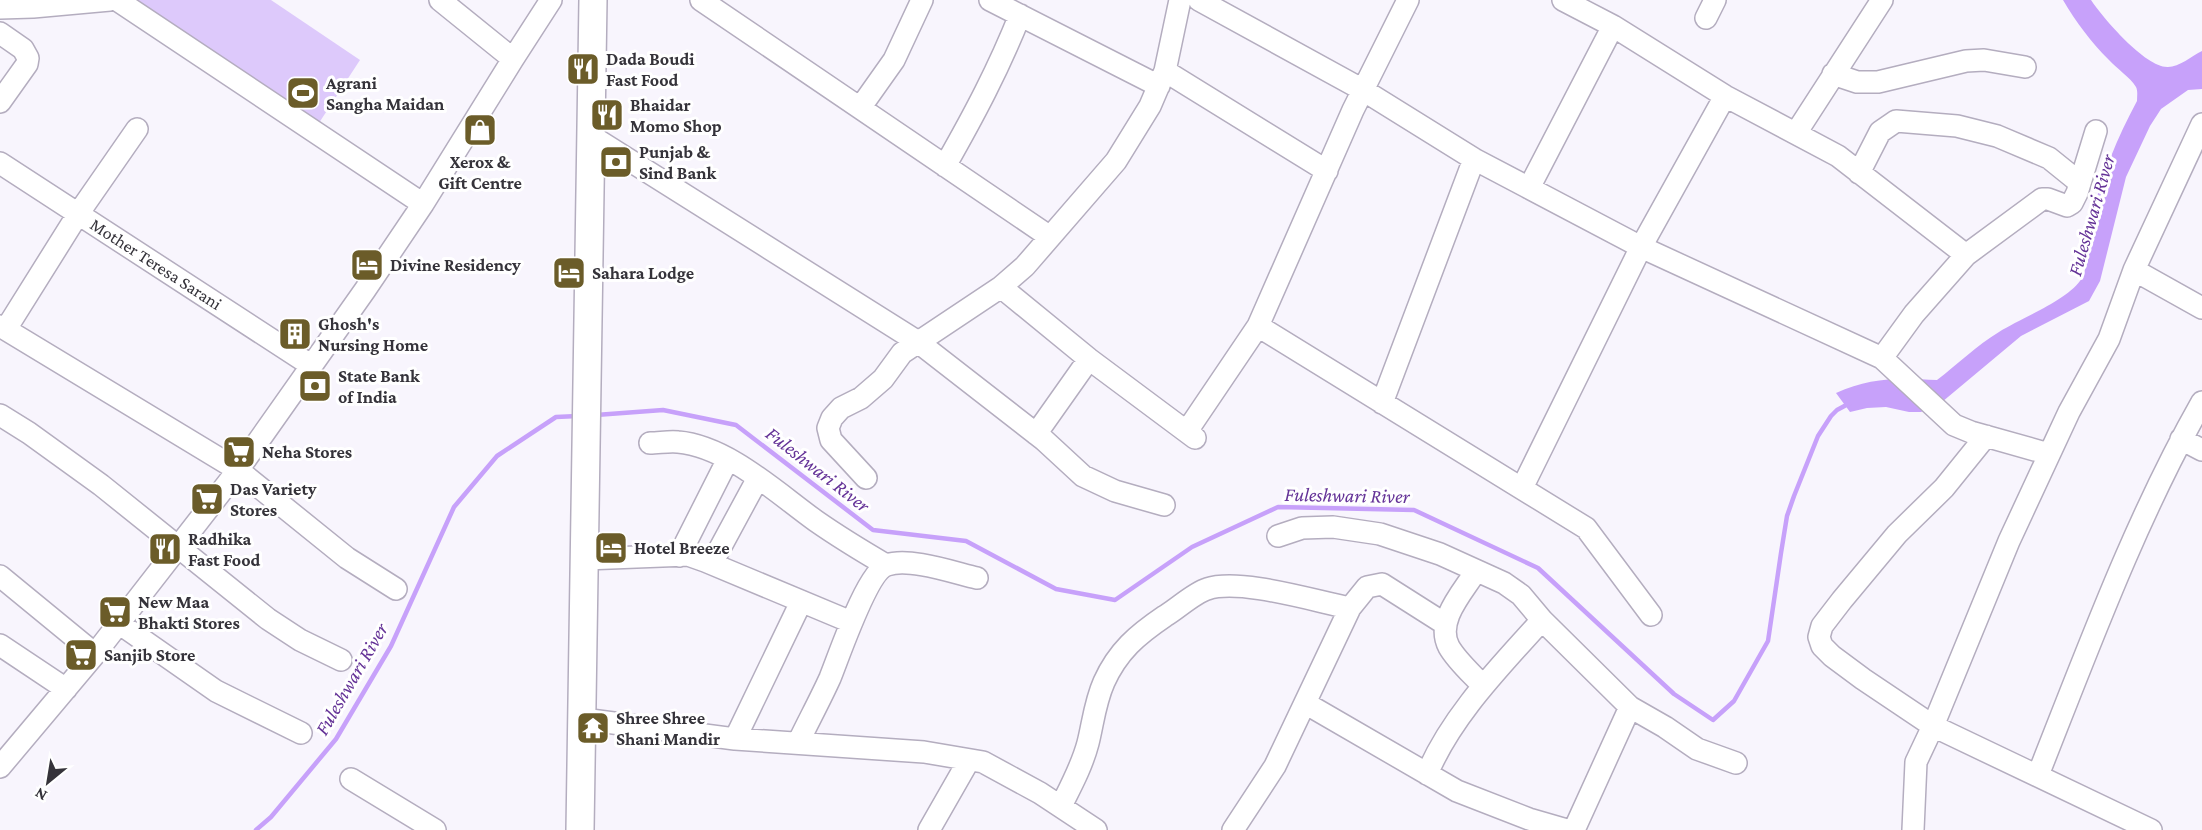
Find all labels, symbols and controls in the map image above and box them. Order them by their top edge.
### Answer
place label: Dada Boudi Fast Food [606,49,695,90]
restaurant icon: Dada Boudi Fast Food [565,51,601,87]
place label: Agrani Sangha Maidan [325,73,445,114]
sports icon: Agrani Sangha Maidan [285,75,321,111]
place label: Bhaidar Momo Shop [630,95,722,136]
restaurant icon: Bhaidar Momo Shop [589,97,625,133]
shop icon: Xerox & Gift Centre [462,112,498,148]
place label: Punjab & Sind Bank [639,142,717,183]
bank icon: Punjab & Sind Bank [598,144,634,180]
water label: Fuleshwari River [2063,151,2119,278]
place label: Xerox & Gift Centre [438,152,522,193]
street label: Mother Teresa Sarani [87,214,226,314]
hotel icon: Divine Residency [349,247,385,283]
place label: Divine Residency [390,255,521,275]
hotel icon: Sahara Lodge [551,255,587,291]
place label: Sahara Lodge [592,263,694,283]
place label: Ghosh's Nursing Home [318,314,428,355]
building icon: Ghosh's Nursing Home [277,316,313,352]
place label: State Bank of India [338,366,420,407]
bank icon: State Bank of India [297,368,333,404]
water label: Fuleshwari River [762,422,875,517]
supermarket icon: Neha Stores [221,434,257,470]
place label: Neha Stores [262,442,352,462]
place label: Das Variety Stores [230,479,317,520]
supermarket icon: Das Variety Stores [189,481,225,517]
water label: Fuleshwari River [1284,483,1411,507]
place label: Radhika Fast Food [188,529,261,570]
hotel icon: Hotel Breeze [593,530,629,566]
restaurant icon: Radhika Fast Food [147,531,183,567]
place label: Hotel Breeze [634,538,730,558]
place label: New Maa Bhakti Stores [138,592,240,633]
supermarket icon: New Maa Bhakti Stores [97,594,133,630]
water label: Fuleshwari River [310,618,392,739]
supermarket icon: Sanjib Store [63,637,99,673]
place label: Sanjib Store [104,645,195,666]
place label: Shree Shree Shani Mandir [616,708,720,749]
temple icon: Shree Shree Shani Mandir [575,710,611,746]
north arrow [18,752,78,812]
text: N [32,784,50,805]

